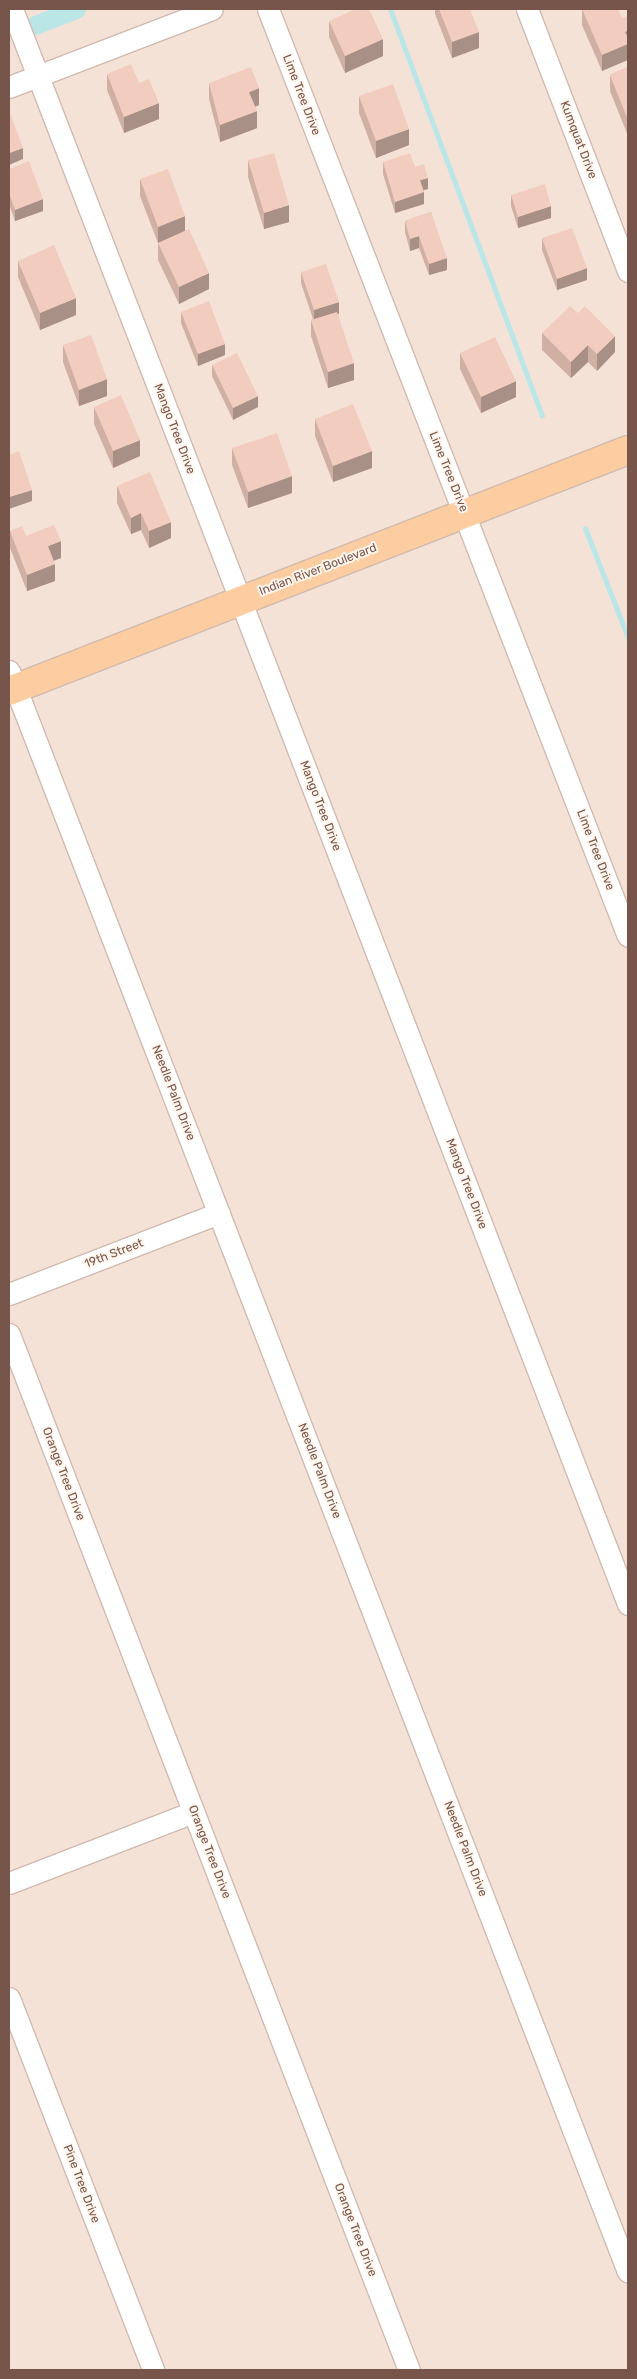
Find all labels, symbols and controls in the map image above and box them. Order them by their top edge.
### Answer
street label: Lime Tree Drive [279,52,323,138]
street label: Kumquat Drive [557,99,599,181]
street label: Mango Tree Drive [150,382,198,476]
street label: Lime Tree Drive [425,430,471,514]
street label: Indian River Boulevard [257,541,379,599]
street label: Mango Tree Drive [296,759,344,853]
street label: Lime Tree Drive [573,807,617,893]
street label: Needle Palm Drive [148,1043,198,1143]
street label: Mango Tree Drive [442,1137,490,1231]
street label: 19th Street [83,1236,145,1272]
street label: Needle Palm Drive [294,1421,344,1521]
street label: Orange Tree Drive [39,1425,87,1523]
street label: Needle Palm Drive [440,1799,490,1899]
street label: Orange Tree Drive [185,1803,233,1901]
street label: Pine Tree Drive [59,2143,103,2225]
street label: Orange Tree Drive [331,2181,379,2279]

